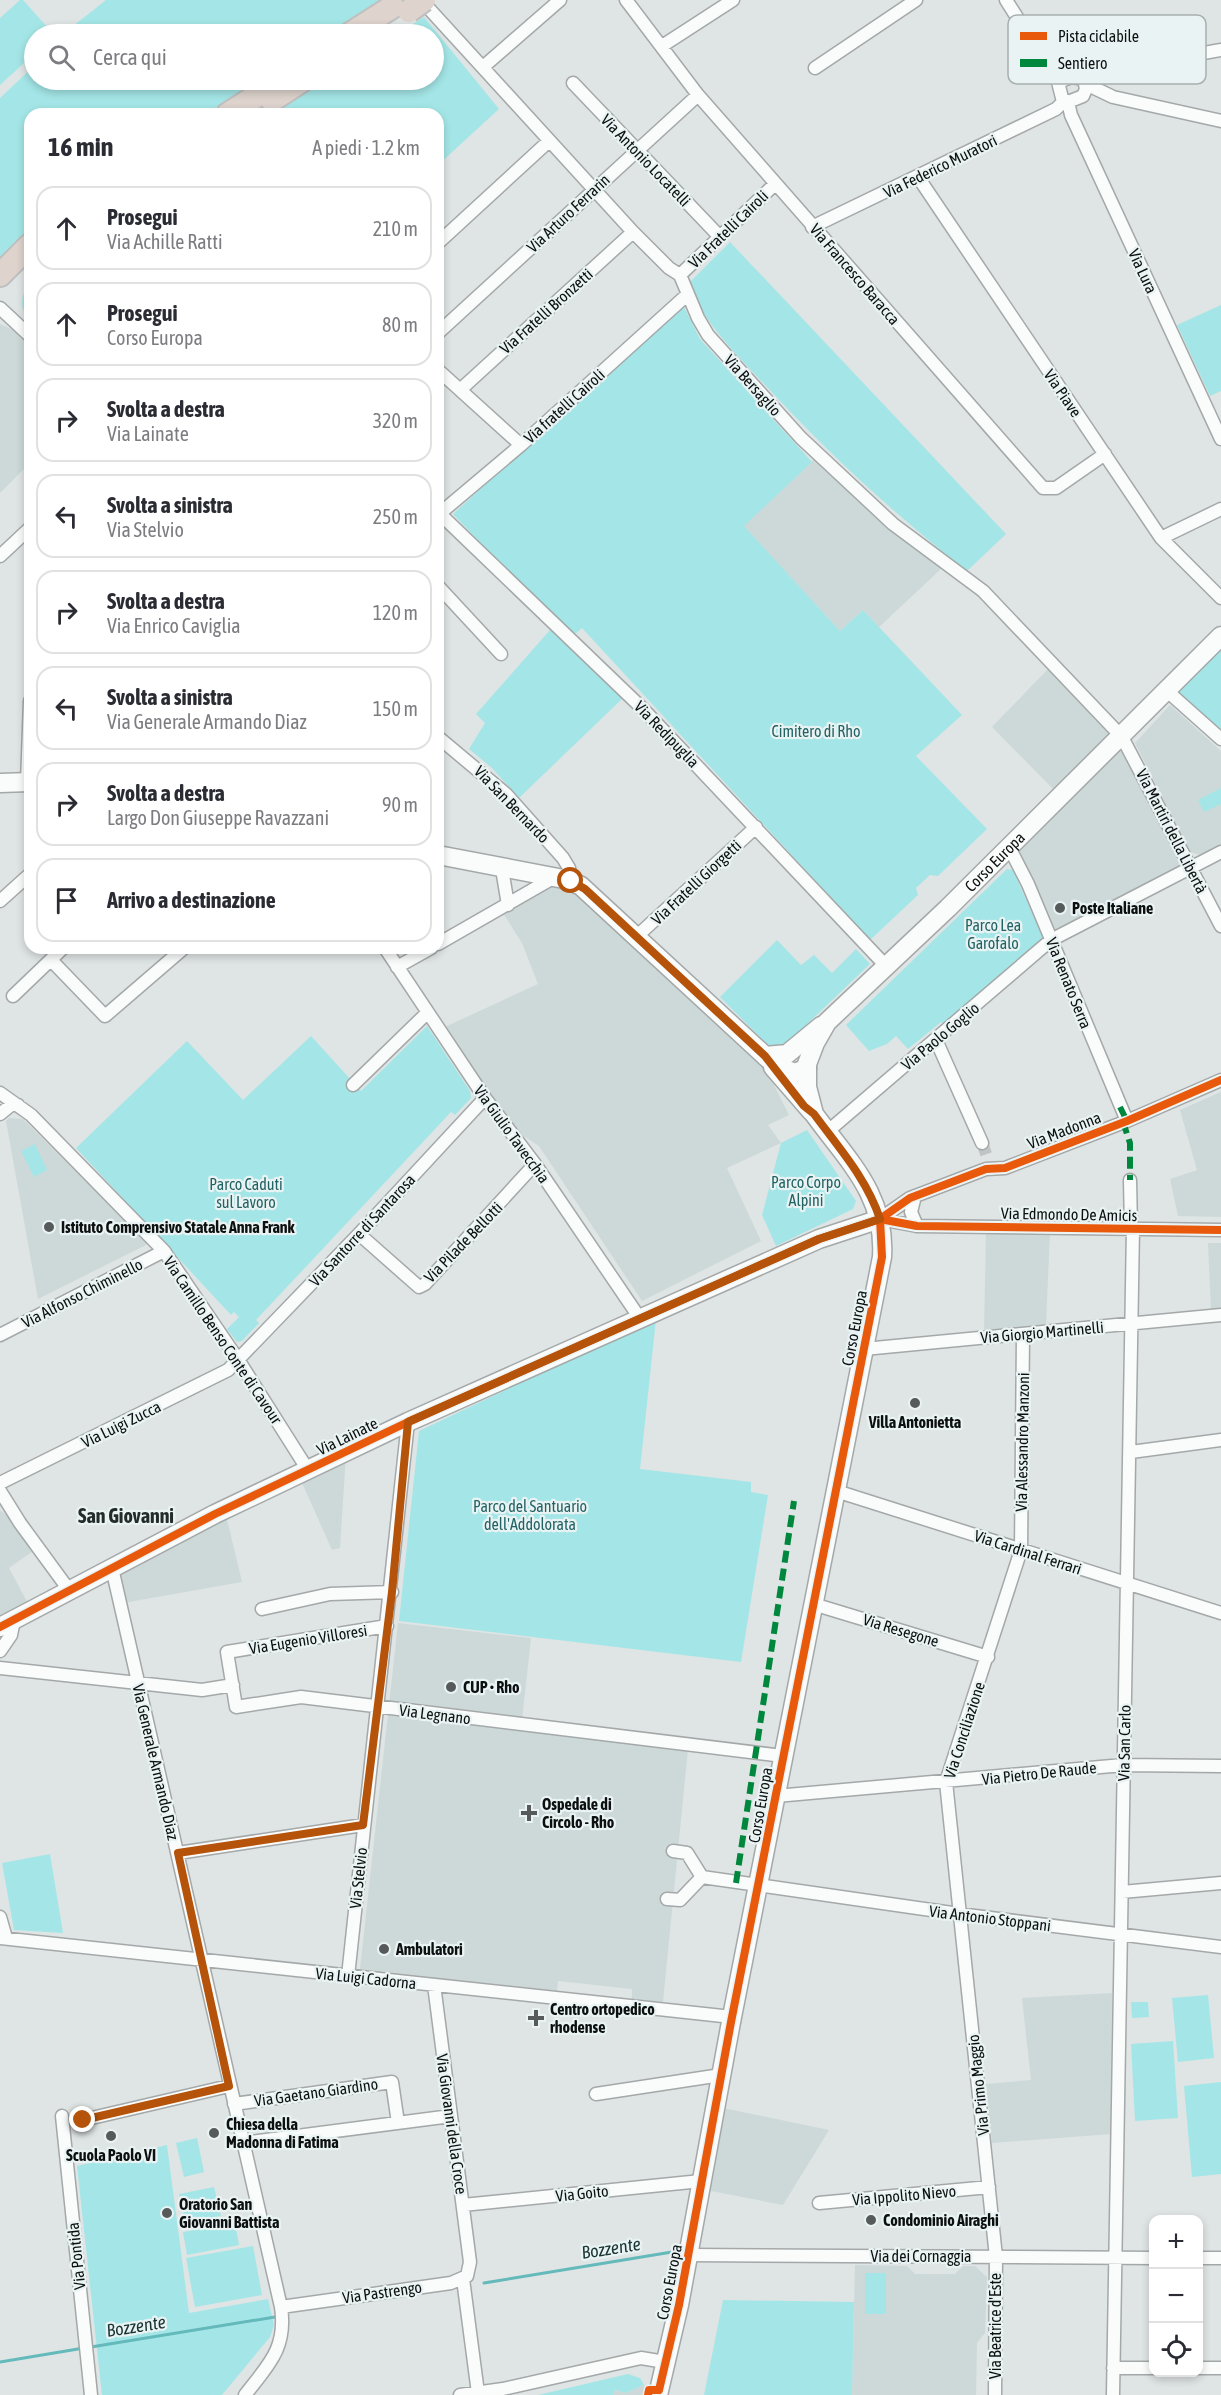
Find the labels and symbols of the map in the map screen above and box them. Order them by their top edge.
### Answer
legend [1008,15,1206,84]
text: Pista ciclabile [1058,27,1139,45]
text: Sentiero [1058,54,1108,72]
street label: Via Antonio Locatelli [598,110,694,210]
street label: Via Federico Muratori [880,131,1000,201]
street label: Via Arturo Ferrarin [523,170,613,256]
street label: Via Fratelli Cairoli [684,187,772,271]
street label: Via Francesco Baracca [806,220,904,328]
street label: Via Lura [1125,246,1161,296]
street label: Via Fratelli Bronzetti [496,265,596,357]
street label: Via Bersaglio [720,351,785,420]
street label: Via fratelli Cairoli [520,365,608,447]
street label: Via Piave [1041,366,1085,420]
street label: Via Redipuglia [630,697,703,772]
park label: Cimitero di Rho [772,722,860,740]
street label: Via San Bernardo [471,762,553,846]
street label: Via Martiri della Libertà [1133,766,1211,896]
street label: Corso Europa [961,828,1028,895]
street label: Via Fratelli Giorgetti [648,836,745,929]
route start [557,867,583,893]
place label: Poste Italiane [1072,899,1153,917]
marker: Poste Italiane [1053,901,1067,915]
park label: Parco Lea Garofalo [965,916,1021,952]
street label: Via Renato Serra [1043,935,1095,1031]
street label: Via Paolo Goglio [898,998,983,1074]
street label: Via Giulio Tavecchia [471,1082,553,1186]
street label: Via Madonna [1025,1108,1103,1152]
street label: Via Santorre di Santarosa [305,1170,419,1290]
park label: Parco Corpo Alpini [771,1173,841,1210]
park label: Parco Caduti sul Lavoro [209,1175,283,1211]
street label: Via Pilade Bellotti [420,1198,506,1286]
street label: Via Edmondo De Amicis [1001,1204,1138,1224]
place label: Istituto Comprensivo Statale Anna Frank [61,1218,296,1236]
marker: Istituto Comprensivo Statale Anna Frank [42,1220,56,1234]
street label: Via Camillo Benso Conte di Cavour [160,1253,286,1427]
street label: Via Alfonso Chiminello [19,1255,145,1331]
street label: Corso Europa [838,1289,871,1368]
street label: Via Giorgio Martinelli [980,1318,1104,1347]
street label: Via Alessandro Manzoni [1012,1372,1032,1512]
marker: Villa Antonietta [908,1396,922,1410]
street label: Via Luigi Zucca [79,1397,164,1452]
place label: Villa Antonietta [868,1413,961,1431]
street label: Via Lainate [314,1414,380,1458]
park label: Parco del Santuario dell'Addolorata [473,1497,587,1533]
district label: San Giovanni [78,1504,174,1527]
street label: Via Cardinal Ferrari [972,1526,1084,1578]
street label: Via Resegone [861,1610,941,1651]
street label: Via Eugenio Villoresi [248,1621,369,1658]
place label: CUP • Rho [463,1678,520,1696]
street label: Via Conciliazione [940,1679,988,1781]
marker: CUP • Rho [444,1680,458,1694]
street label: Via Generale Armando Diaz [129,1682,183,1842]
street label: Via Legnano [398,1701,472,1728]
street label: Via San Carlo [1114,1705,1134,1781]
street label: Via Pietro De Raude [981,1758,1097,1788]
street label: Corso Europa [744,1766,776,1844]
place label: Ospedale di Circolo - Rho [542,1795,615,1831]
marker: Ospedale di Circolo - Rho [520,1804,538,1822]
street label: Via Stelvio [346,1846,370,1910]
street label: Via Antonio Stoppani [928,1902,1052,1935]
place label: Ambulatori [395,1940,463,1958]
marker: Ambulatori [377,1942,391,1956]
street label: Via Luigi Cadorna [315,1964,417,1993]
place label: Centro ortopedico rhodense [550,2000,655,2036]
marker: Centro ortopedico rhodense [527,2009,545,2027]
street label: Via Primo Maggio [964,2034,993,2136]
street label: Via Giovanni della Croce [433,2053,471,2195]
street label: Via Gaetano Giardino [253,2074,379,2110]
route end [69,2106,95,2132]
place label: Chiesa della Madonna di Fatima [226,2115,339,2151]
marker: Chiesa della Madonna di Fatima [207,2126,221,2140]
marker: Scuola Paolo VI [104,2129,118,2143]
place label: Scuola Paolo VI [66,2146,156,2164]
street label: Via Goito [555,2181,609,2205]
street label: Via Ippolito Nievo [851,2181,957,2210]
place label: Oratorio San Giovanni Battista [179,2195,279,2231]
marker: Oratorio San Giovanni Battista [160,2206,174,2220]
place label: Condominio Airaghi [883,2211,999,2229]
marker: Condominio Airaghi [864,2213,878,2227]
street label: Via Pontida [64,2222,88,2290]
water label: Bozzente [580,2233,642,2263]
street label: Corso Europa [653,2243,686,2322]
street label: Via dei Cornaggia [870,2247,972,2266]
street label: Via Beatrice d'Este [986,2273,1004,2379]
street label: Via Pastrengo [341,2278,423,2307]
water label: Bozzente [105,2311,167,2341]

